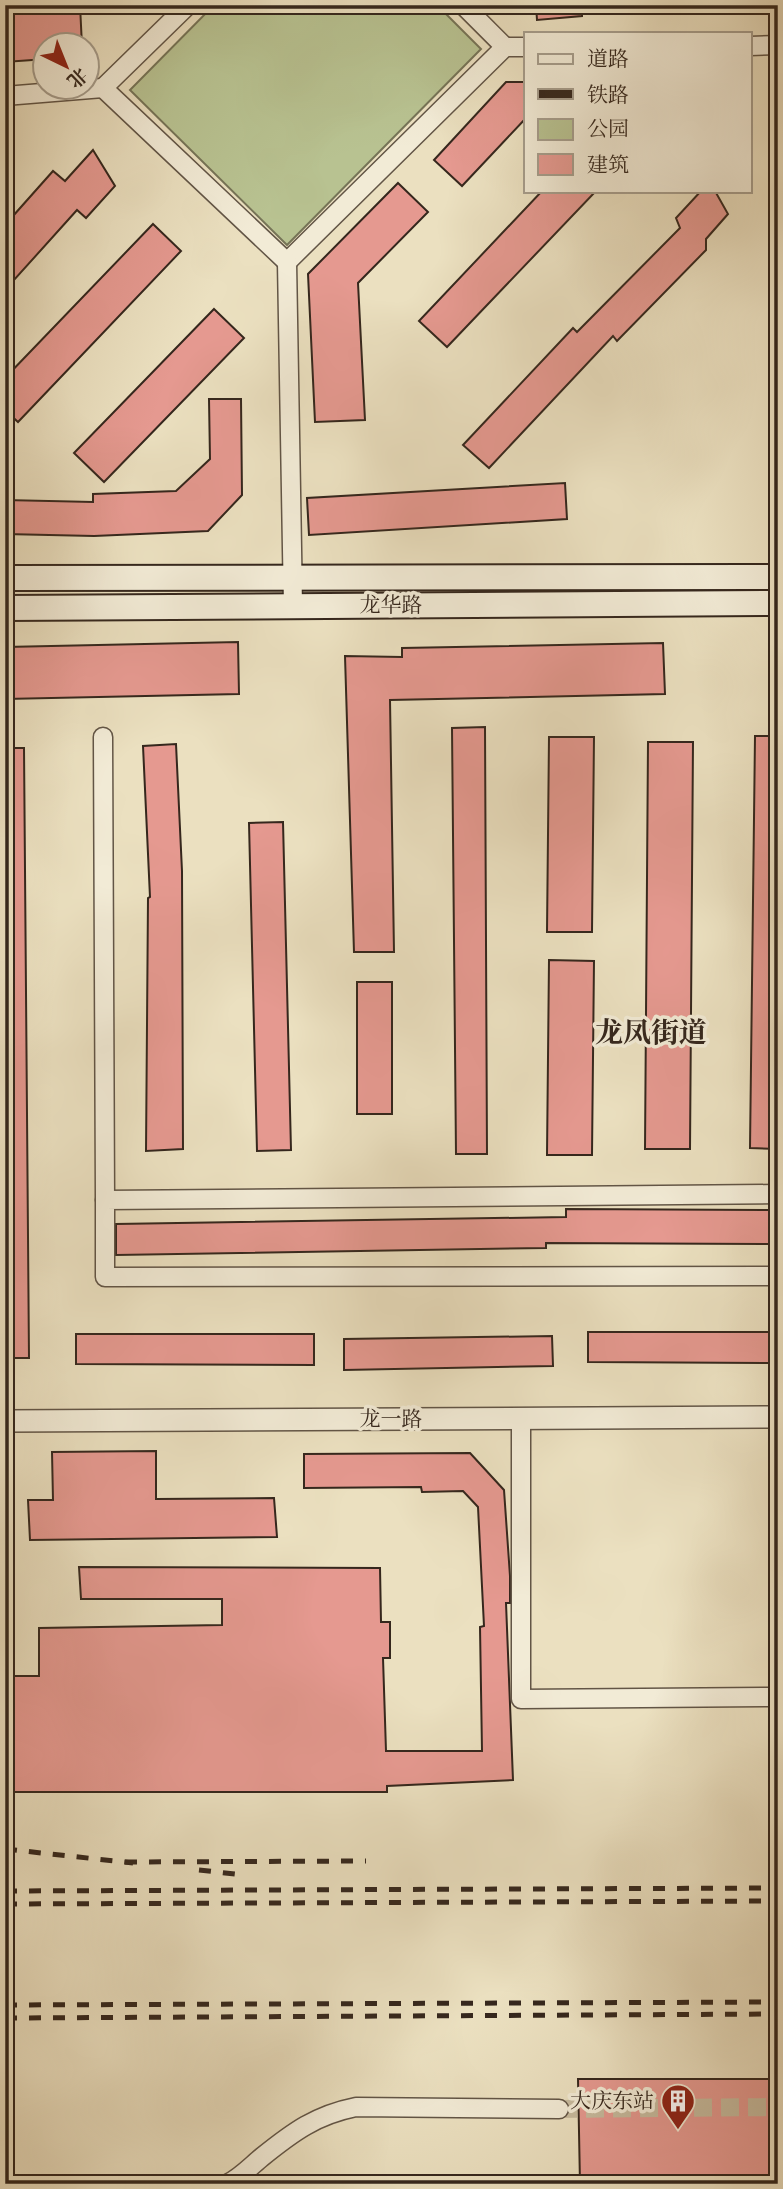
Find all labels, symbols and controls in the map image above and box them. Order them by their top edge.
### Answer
north arrow [32,32,102,102]
legend [524,32,752,192]
text: 道路 [587,46,629,71]
text: 北 [62,63,92,93]
text: 铁路 [587,82,629,107]
text: 公园 [587,116,629,141]
text: 建筑 [587,152,629,177]
street label: 龙华路 [360,592,423,617]
district label: 龙凤街道 [595,1015,707,1049]
street label: 龙一路 [360,1406,423,1431]
building icon: 大庆东站 [659,2082,697,2131]
place label: 大庆东站 [570,2088,654,2113]

